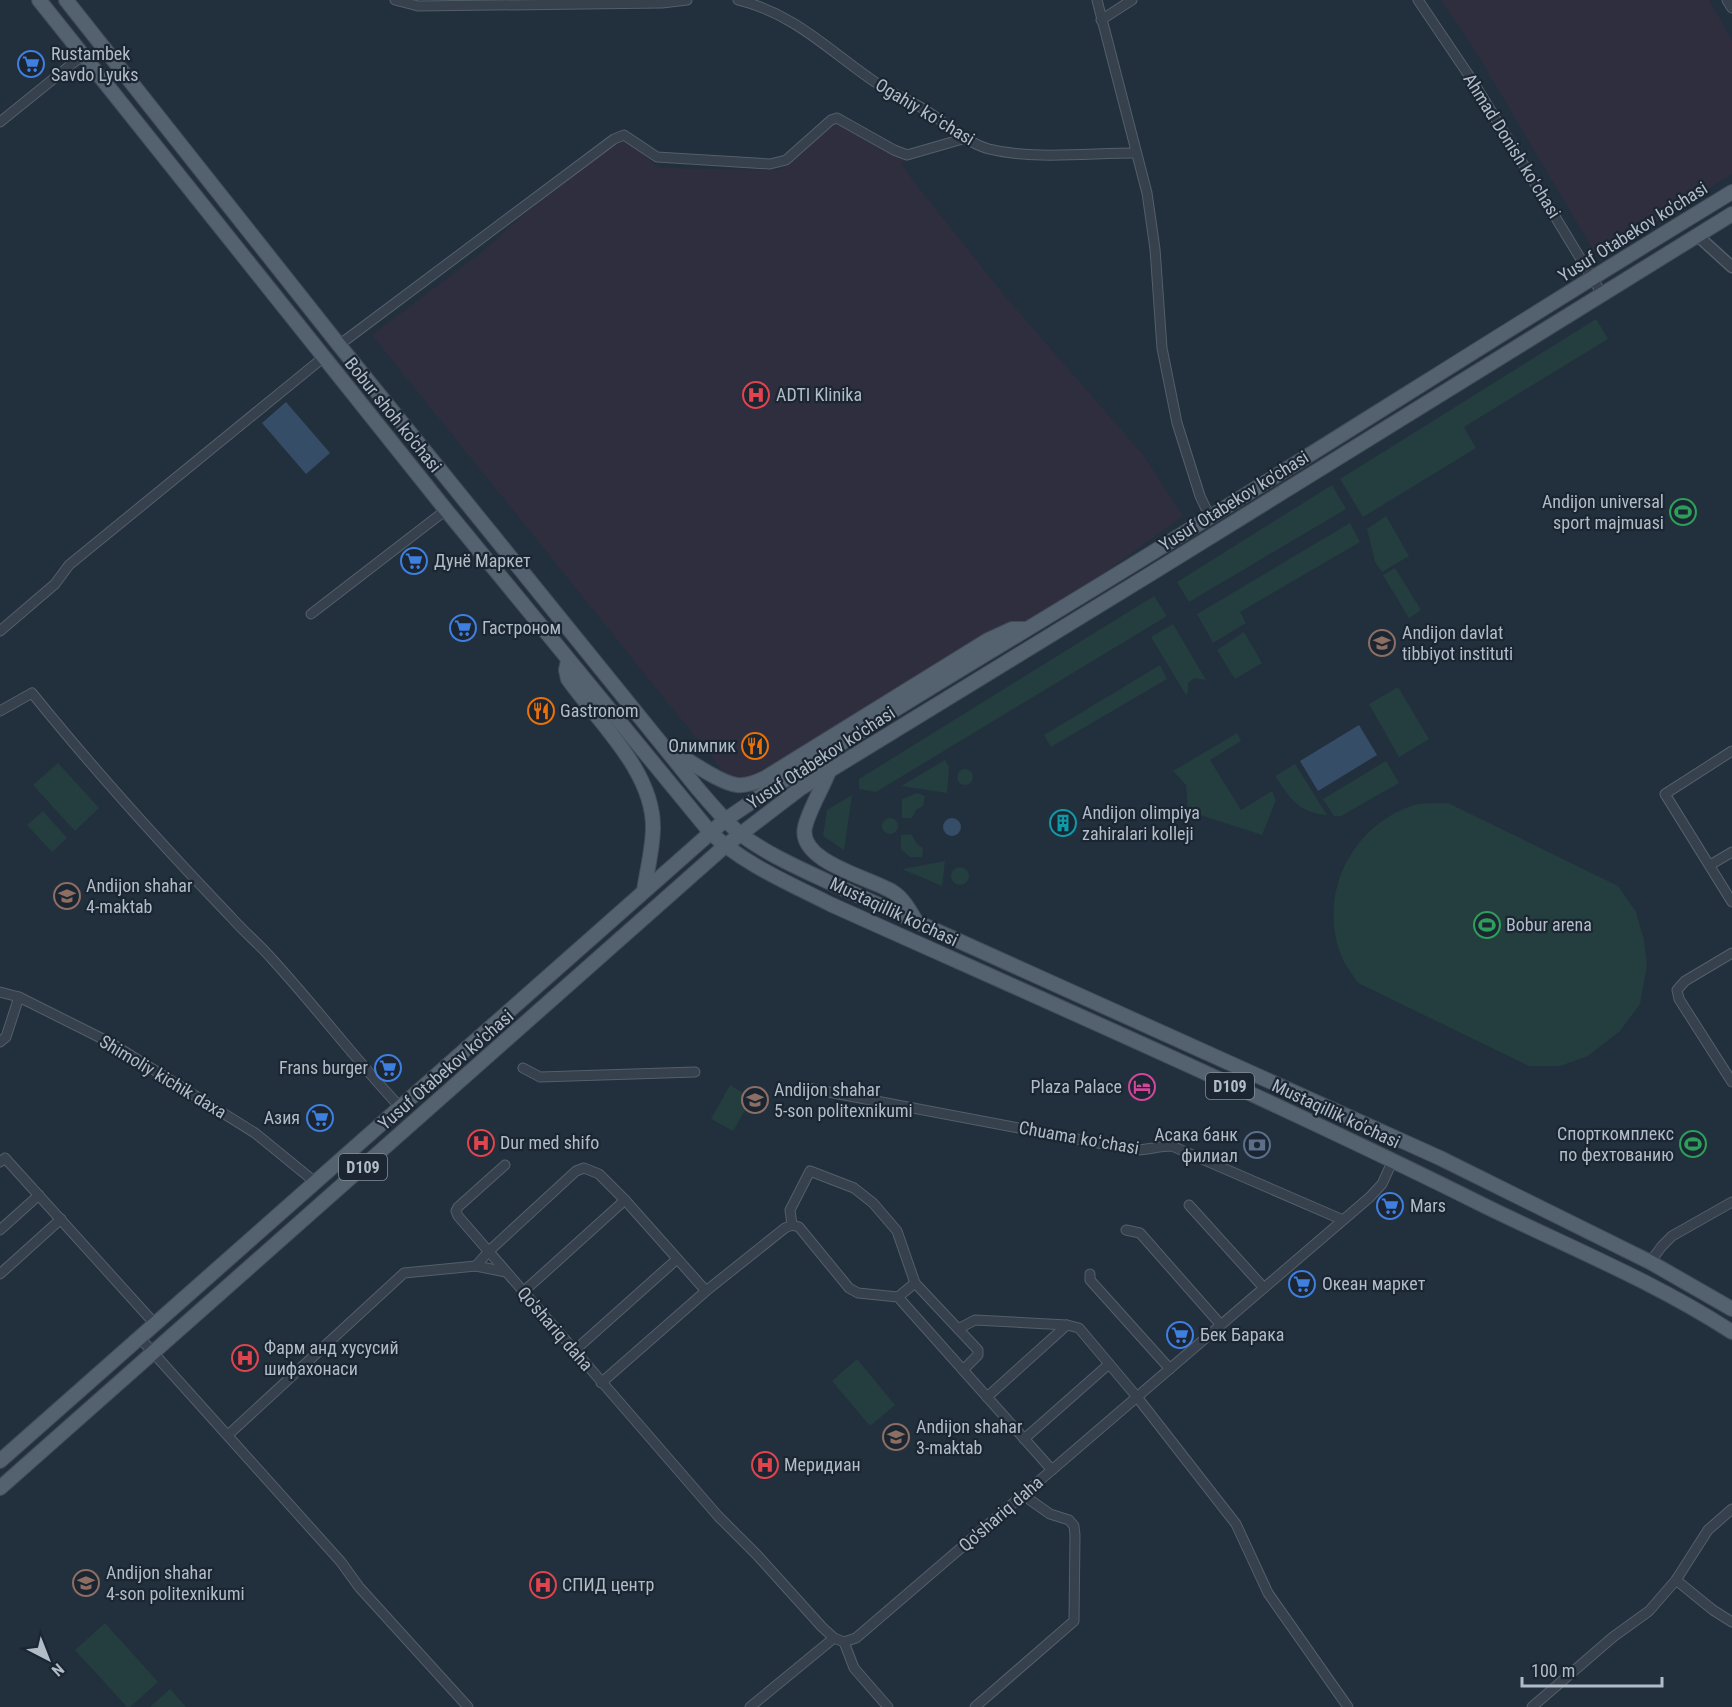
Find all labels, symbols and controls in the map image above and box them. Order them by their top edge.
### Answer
place label: Rustambek Savdo Lyuks [51,43,138,85]
supermarket icon: Rustambek Savdo Lyuks [16,49,46,79]
street label: Ahmad Donish koʻchasi [1459,70,1565,222]
street label: Ogahiy koʻchasi [872,74,979,149]
street label: Yusuf Otabekov ko'chasi [1554,177,1711,286]
street label: Bobur shoh ko'chasi [341,353,446,476]
hospital icon: ADTI Klinika [741,380,771,410]
place label: ADTI Klinika [776,384,862,405]
street label: Yusuf Otabekov ko'chasi [1155,446,1312,555]
place label: Andijon universal sport majmuasi [1542,491,1664,533]
sports icon: Andijon universal sport majmuasi [1668,497,1698,527]
supermarket icon: Дунё Маркет [399,546,429,576]
place label: Дунё Маркет [434,550,531,571]
supermarket icon: Гастроном [448,613,478,643]
place label: Гастроном [482,617,561,638]
place label: Andijon davlat tibbiyot instituti [1402,622,1513,664]
school or university icon: Andijon davlat tibbiyot instituti [1367,628,1397,658]
restaurant icon: Gastronom [526,696,556,726]
place label: Gastronom [560,700,638,721]
street label: Yusuf Otabekov ko'chasi [743,702,899,813]
restaurant icon: Олимпик [740,731,770,761]
place label: Олимпик [668,735,736,756]
place label: Andijon olimpiya zahiralari kolleji [1082,802,1200,844]
building icon: Andijon olimpiya zahiralari kolleji [1048,808,1078,838]
street label: Mustaqillik ko'chasi [827,873,962,950]
place label: Andijon shahar 4-maktab [86,875,193,917]
school or university icon: Andijon shahar 4-maktab [52,881,82,911]
sports icon: Bobur arena [1472,910,1502,940]
place label: Bobur arena [1506,914,1592,935]
street label: Yusuf Otabekov ko'chasi [374,1005,517,1134]
street label: Shimoliy kichik daxa [96,1030,231,1123]
supermarket icon: Frans burger [373,1053,403,1083]
place label: Frans burger [279,1057,369,1078]
hotel icon: Plaza Palace [1127,1072,1157,1102]
road number: D109 [1206,1073,1254,1099]
street label: Mustaqillik ko'chasi [1269,1075,1404,1152]
place label: Plaza Palace [1031,1076,1122,1097]
place label: Andijon shahar 5-son politexnikumi [774,1079,913,1121]
school or university icon: Andijon shahar 5-son politexnikumi [740,1085,770,1115]
supermarket icon: Азия [305,1103,335,1133]
place label: Азия [264,1107,300,1128]
street label: Chuama koʻchasi [1017,1117,1141,1158]
place label: Спорткомплекс по фехтованию [1557,1123,1674,1165]
place label: Асака банк филиал [1154,1124,1238,1166]
hospital icon: Dur med shifo [466,1128,496,1158]
sports icon: Спорткомплекс по фехтованию [1678,1129,1708,1159]
bank icon: Асака банк филиал [1242,1130,1272,1160]
place label: Dur med shifo [500,1132,599,1153]
road number: D109 [339,1154,387,1180]
supermarket icon: Mars [1375,1191,1405,1221]
place label: Mars [1410,1195,1446,1216]
supermarket icon: Океан маркет [1287,1269,1317,1299]
place label: Океан маркет [1322,1273,1426,1294]
street label: Qo'shariq daha [513,1282,597,1375]
supermarket icon: Бек Барака [1165,1320,1195,1350]
place label: Бек Барака [1200,1324,1284,1345]
place label: Фарм анд хусусий шифахонаси [264,1337,399,1379]
hospital icon: Фарм анд хусусий шифахонаси [230,1343,260,1373]
place label: Andijon shahar 3-maktab [916,1416,1023,1458]
school or university icon: Andijon shahar 3-maktab [881,1422,911,1452]
hospital icon: Меридиан [750,1450,780,1480]
place label: Меридиан [784,1454,861,1475]
street label: Qo'shariq daha [954,1472,1047,1556]
place label: Andijon shahar 4-son politexnikumi [106,1562,245,1604]
school or university icon: Andijon shahar 4-son politexnikumi [71,1568,101,1598]
hospital icon: СПИД центр [528,1570,558,1600]
place label: СПИД центр [562,1574,654,1595]
north arrow [18,1629,78,1689]
scale bar [1522,1650,1662,1688]
text: N [48,1659,68,1680]
text: 100 m [1531,1660,1575,1681]

